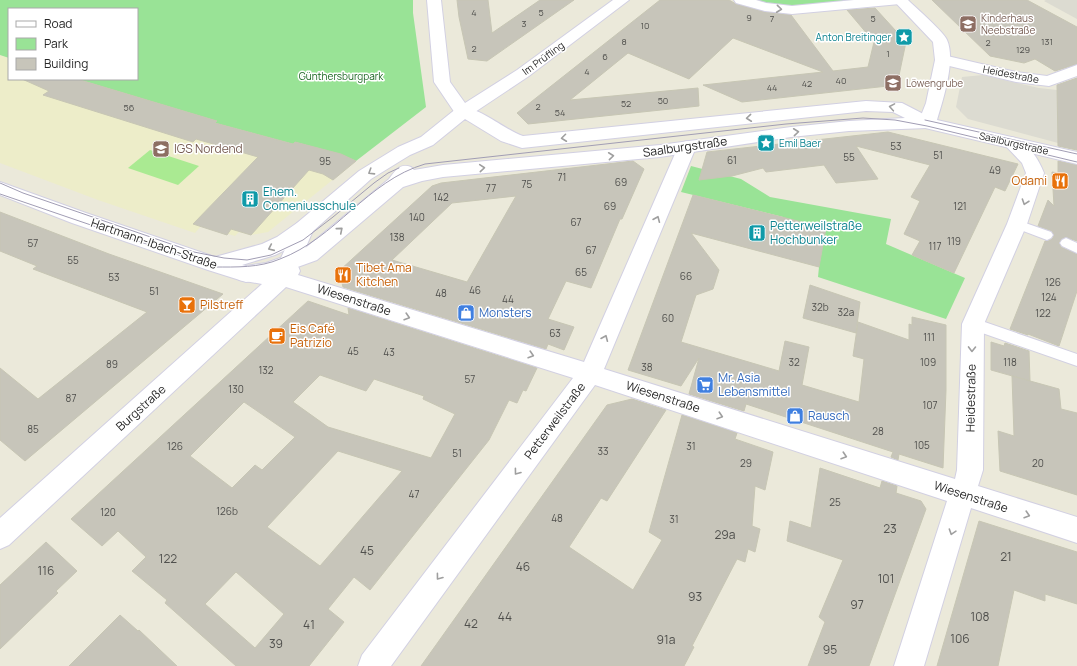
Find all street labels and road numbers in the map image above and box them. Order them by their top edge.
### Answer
street label: Im Prüfling [519,38,567,78]
street label: Heidestraße [982,62,1040,86]
street label: Saalburgstraße [978,128,1050,158]
street label: Saalburgstraße [642,132,728,161]
street label: Hartmann-Ibach-Straße [89,214,220,273]
street label: Wiesenstraße [315,280,393,320]
street label: Heidestraße [961,364,980,432]
street label: Wiesenstraße [624,377,702,417]
street label: Petterweilstraße [520,379,589,463]
street label: Burgstraße [112,381,169,435]
street label: Wiesenstraße [932,477,1010,517]

